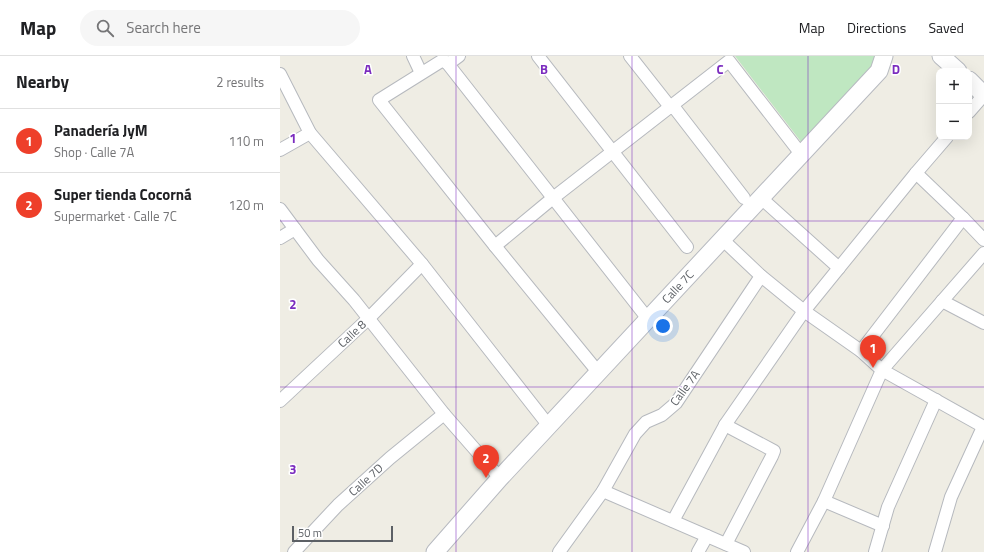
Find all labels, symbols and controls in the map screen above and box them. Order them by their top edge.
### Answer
search box [80,10,360,46]
text: Map [20,13,56,42]
text: Search here [126,16,201,39]
icon: search [94,17,116,39]
text: Map [799,17,825,38]
text: Directions [847,17,906,38]
text: Saved [928,17,964,38]
text: A [364,59,372,79]
text: B [540,59,548,79]
text: C [716,59,724,79]
text: D [892,59,900,79]
map controls [936,68,972,140]
button: + [936,68,972,104]
text: Nearby [16,69,69,95]
text: 2 results [216,72,264,92]
button: − [936,104,972,140]
text: Panadería JyM [54,119,148,142]
text: 1 [289,128,297,148]
text: 1 [25,131,33,151]
text: 110 m [228,131,264,151]
text: Shop · Calle 7A [54,142,134,162]
text: Super tienda Cocorná [54,183,192,206]
text: 2 [25,195,33,215]
text: 120 m [228,195,264,215]
text: Supermarket · Calle 7C [54,206,177,226]
street label: Calle 7C [657,265,699,308]
text: 2 [289,294,297,314]
street label: Calle 8 [333,315,371,352]
your location [653,316,673,336]
pin: 1 [860,335,886,368]
street label: Calle 7A [665,366,704,410]
pin: 2 [473,445,499,478]
text: 3 [289,459,297,479]
street label: Calle 7D [344,459,388,500]
scale bar [292,524,393,543]
text: 50 m [298,525,322,541]

